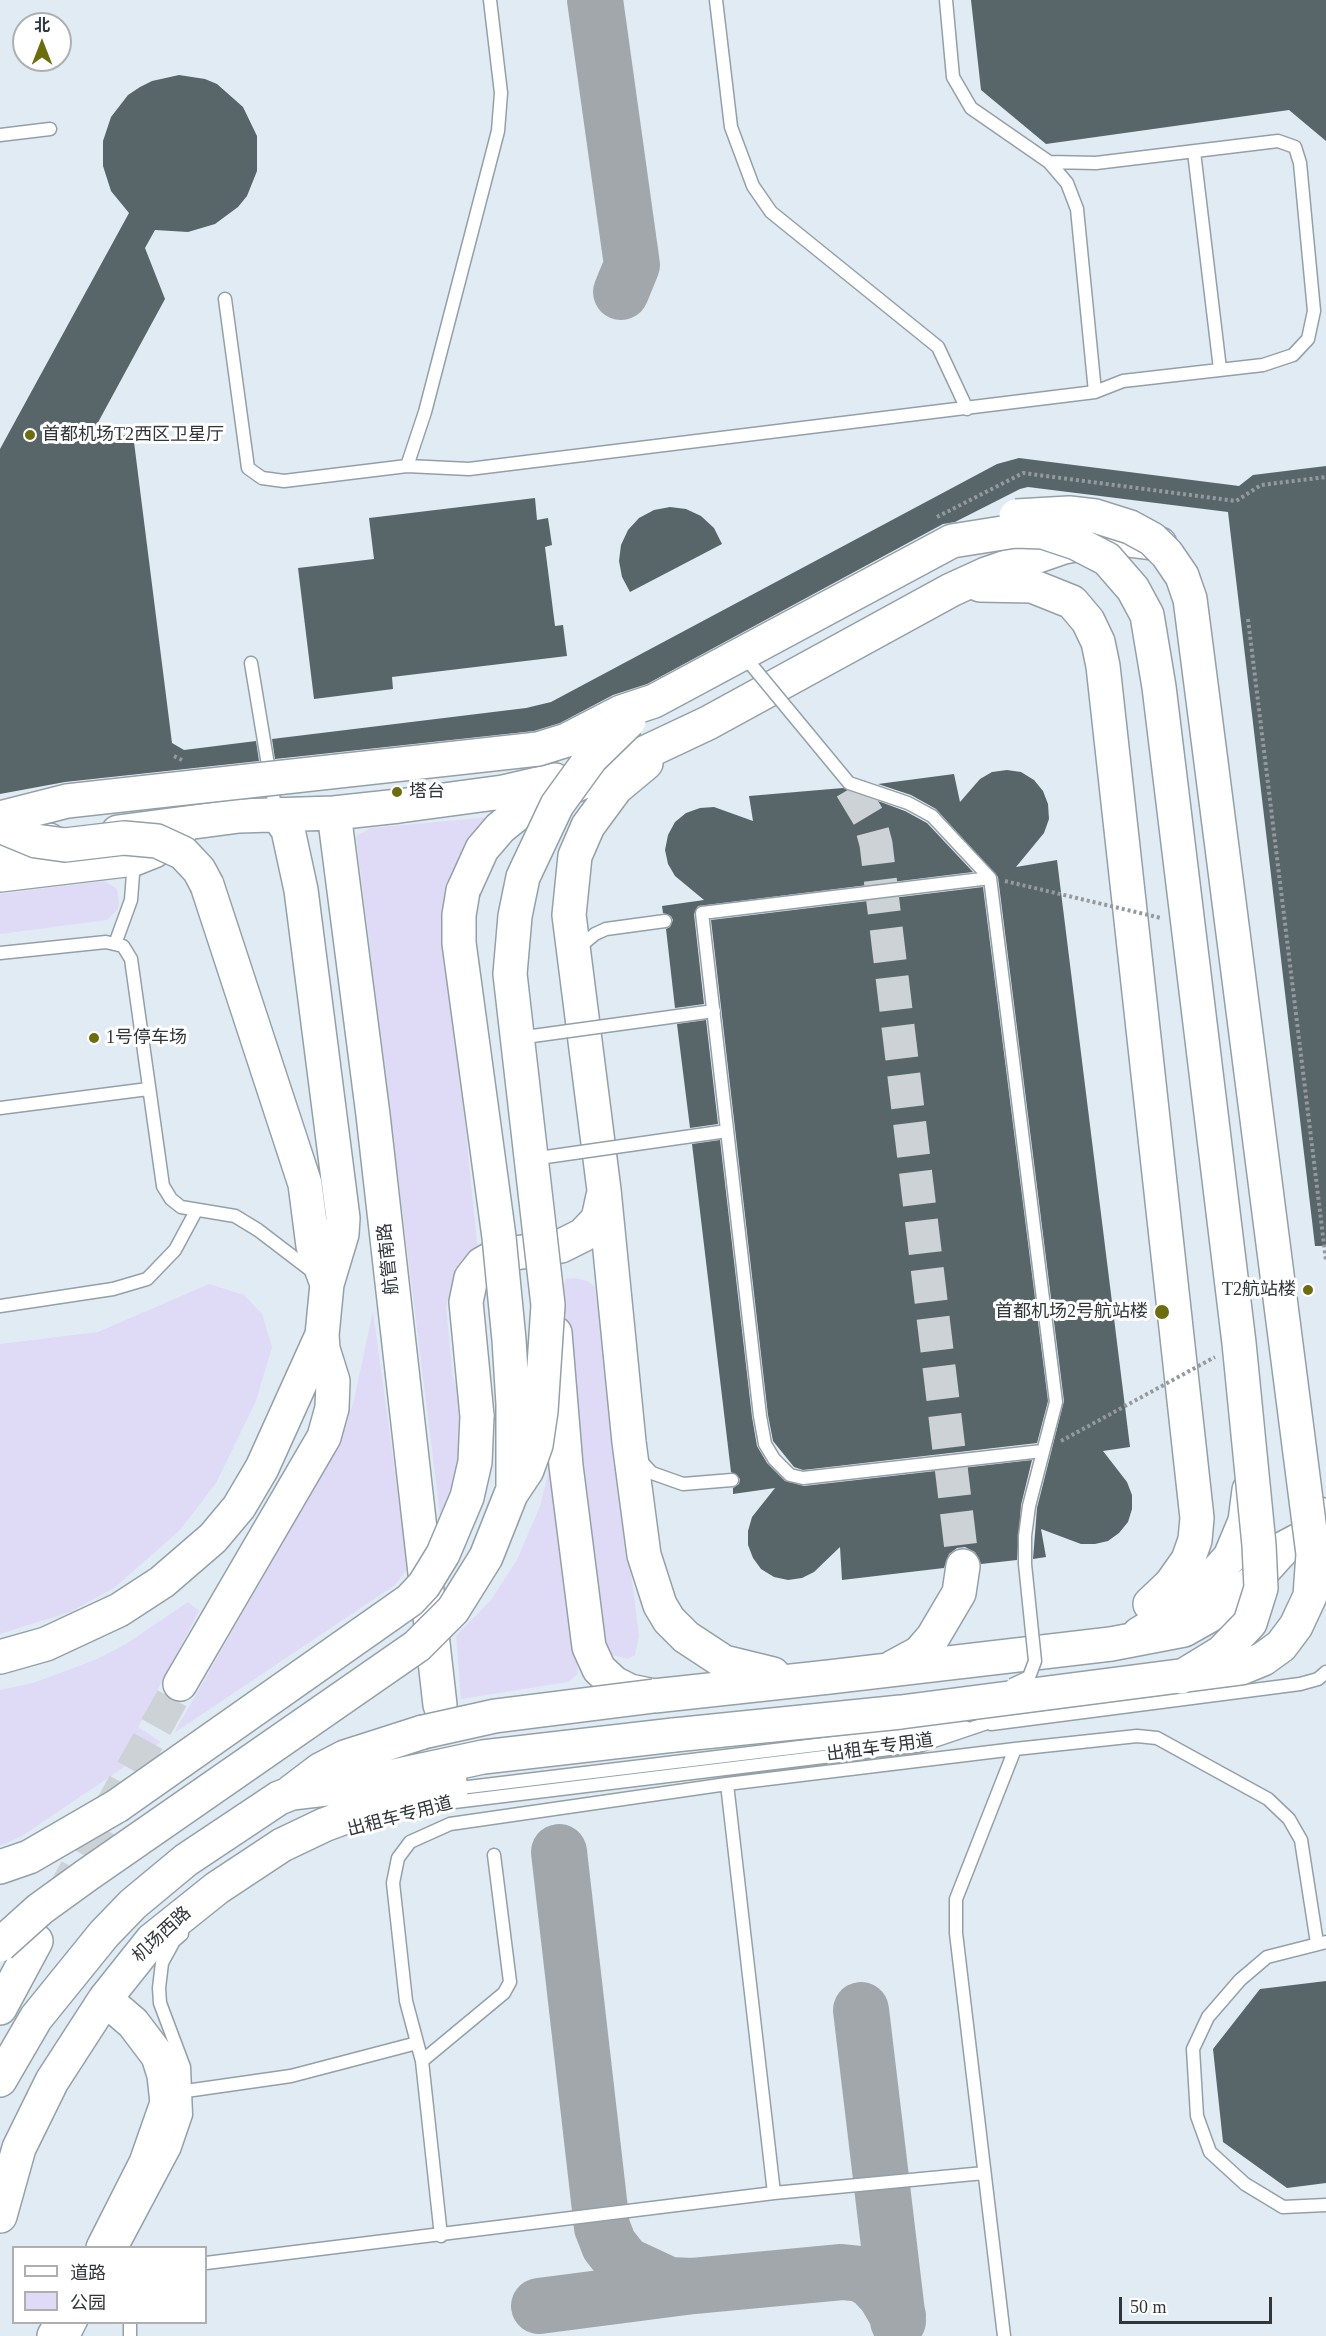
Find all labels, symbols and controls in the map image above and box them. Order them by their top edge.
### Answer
north arrow [12,12,72,72]
text: 北 [34,17,50,34]
place label: 首都机场T2西区卫星厅 [42,424,224,446]
marker: 首都机场T2西区卫星厅 [23,428,37,442]
place label: 塔台 [409,781,445,803]
marker: 塔台 [390,785,404,799]
place label: 1号停车场 [106,1027,187,1049]
marker: 1号停车场 [87,1031,101,1045]
street label: 航管南路 [374,1222,404,1296]
place label: T2航站楼 [1222,1279,1296,1301]
marker: T2航站楼 [1301,1283,1315,1297]
place label: 首都机场2号航站楼 [995,1301,1148,1323]
marker: 首都机场2号航站楼 [1153,1303,1171,1321]
street label: 出租车专用道 [825,1730,935,1766]
street label: 出租车专用道 [345,1793,455,1841]
street label: 机场西路 [128,1903,196,1967]
legend [12,2246,207,2324]
text: 道路 [70,2263,106,2283]
scale bar [1122,2285,1275,2323]
text: 公园 [70,2293,106,2313]
text: 50 m [1130,2297,1167,2317]

